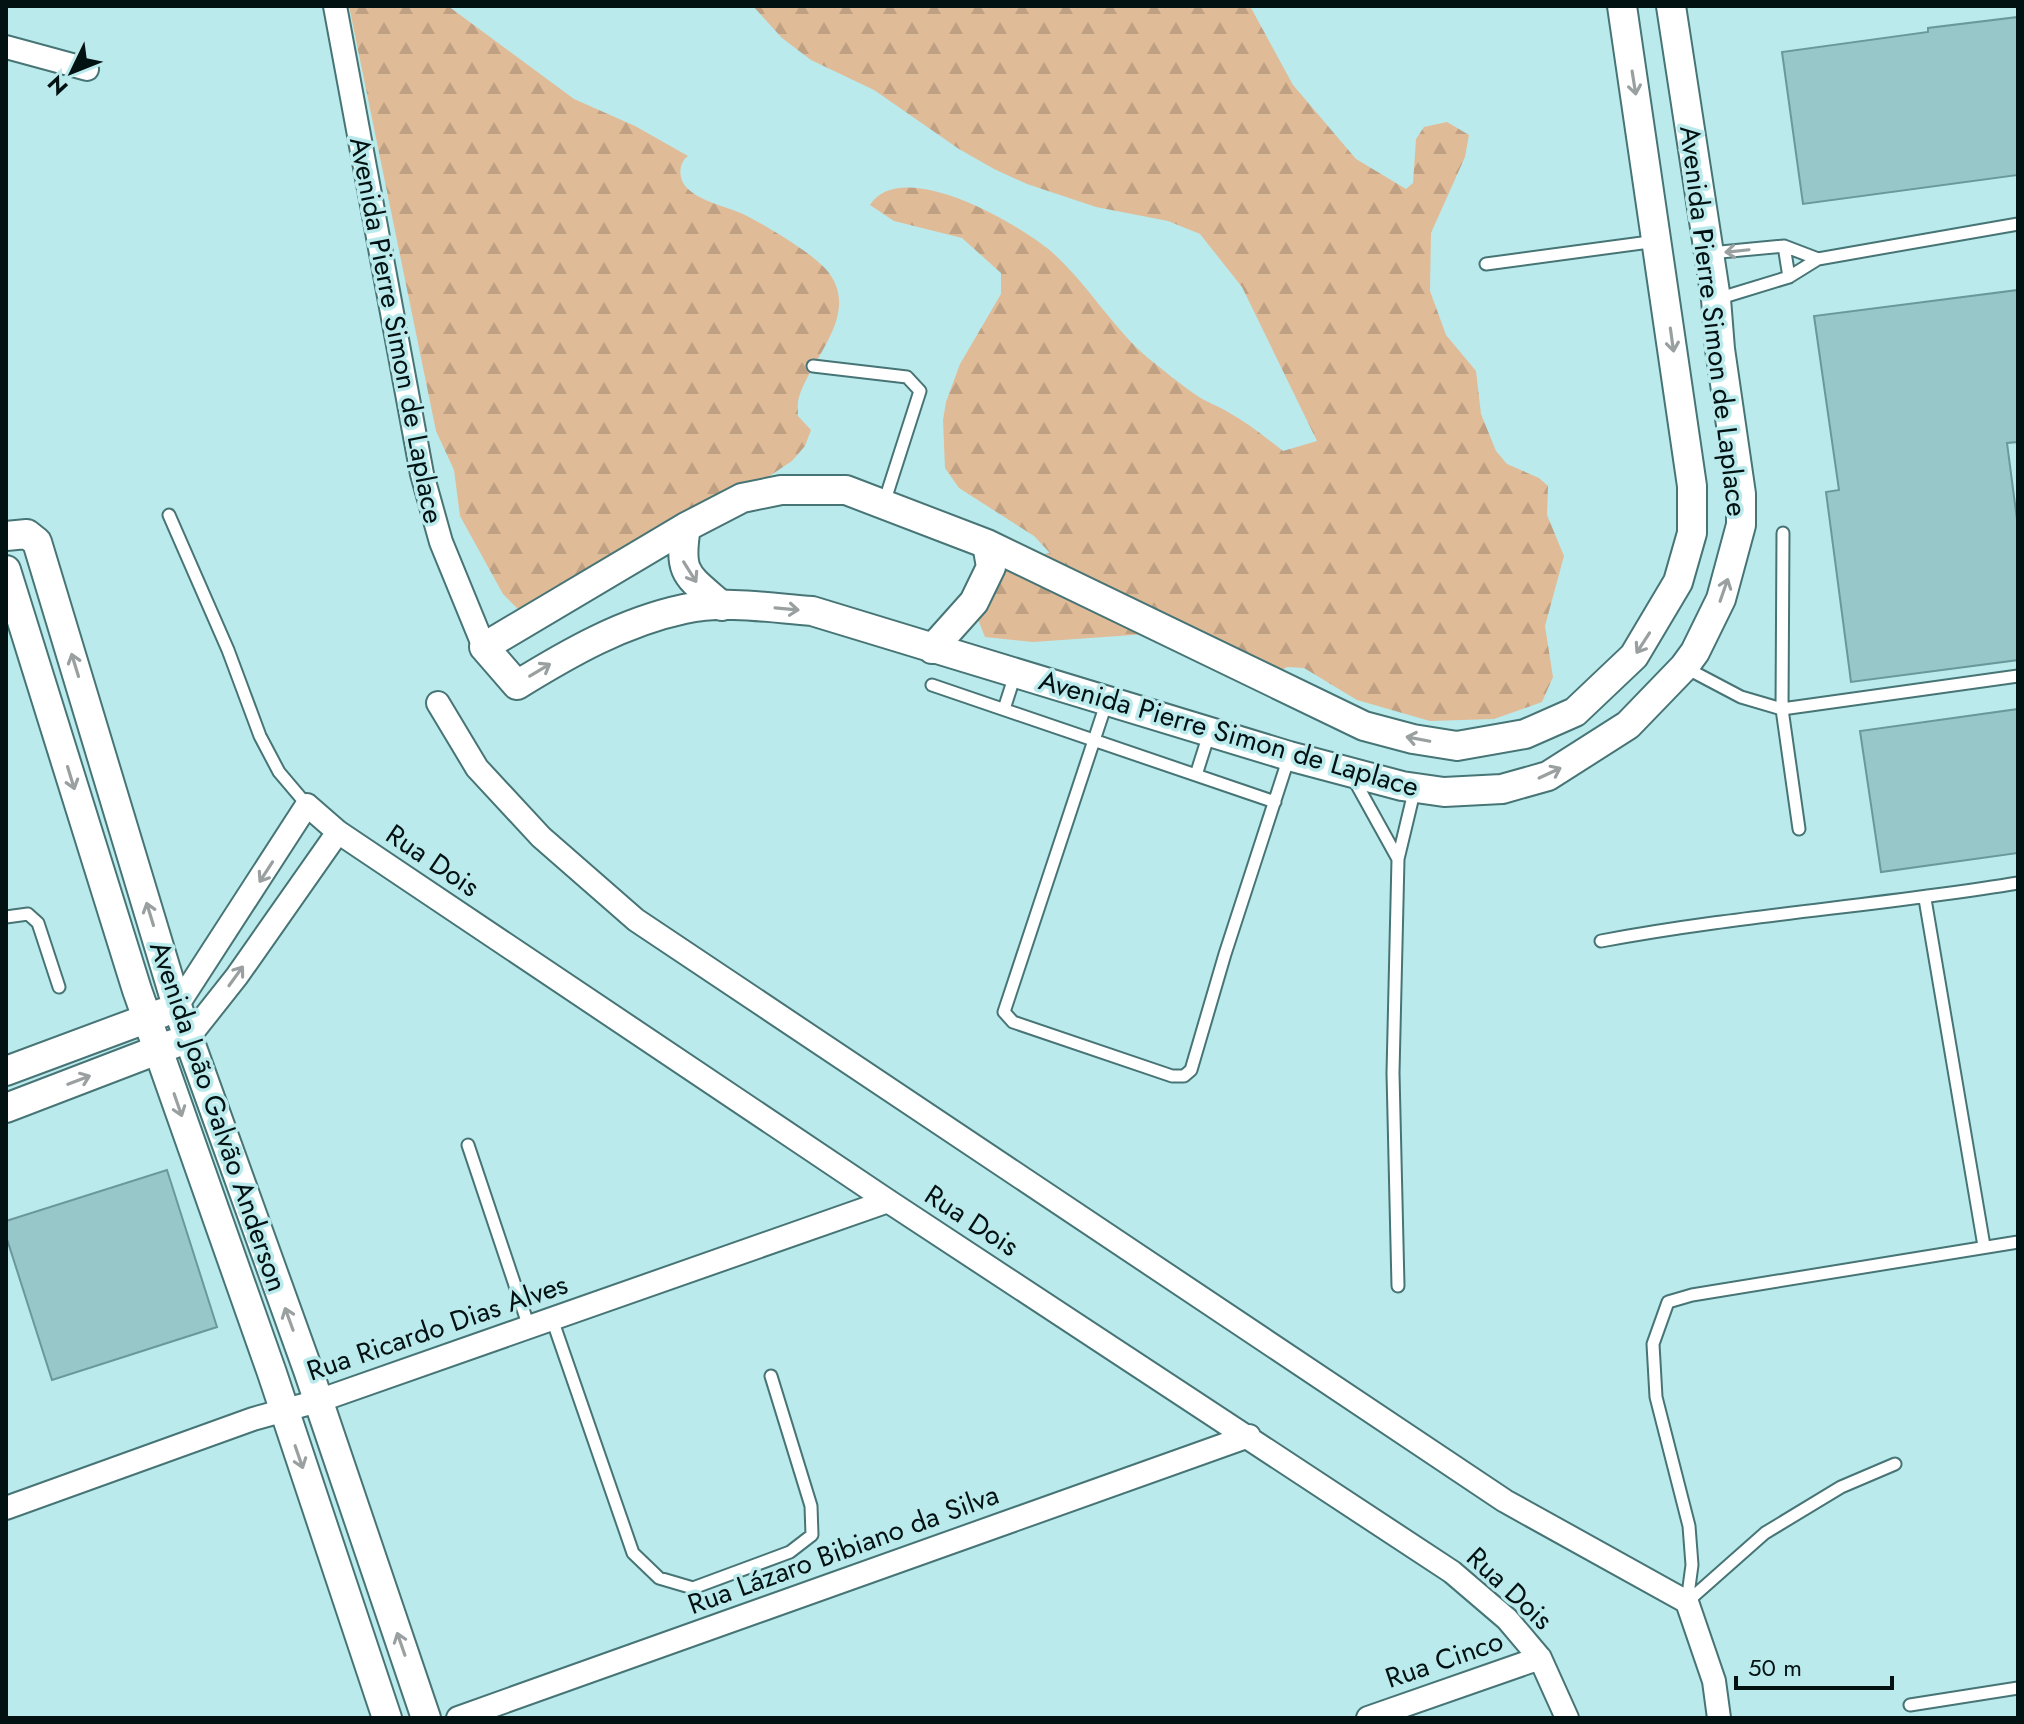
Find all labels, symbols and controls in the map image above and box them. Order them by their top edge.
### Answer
north arrow [32,32,112,112]
text: N [40,68,75,103]
one-way arrow [1627,70,1642,95]
street label: Avenida Pierre Simon de Laplace [1669,123,1758,519]
street label: Avenida Pierre Simon de Laplace [339,133,454,527]
one-way arrow [1724,243,1751,258]
one-way arrow [1665,327,1680,352]
one-way arrow [682,560,698,583]
one-way arrow [1717,577,1732,602]
one-way arrow [773,602,800,617]
one-way arrow [1634,632,1651,654]
one-way arrow [66,653,81,678]
street label: Avenida Pierre Simon de Laplace [1034,660,1424,807]
one-way arrow [528,662,551,678]
one-way arrow [1406,731,1431,746]
one-way arrow [64,765,79,791]
one-way arrow [1538,765,1562,780]
street label: Rua Dois [378,814,488,907]
one-way arrow [258,860,274,882]
one-way arrow [142,902,157,928]
street label: Avenida João Galvão Anderson [139,935,298,1297]
one-way arrow [228,966,244,988]
one-way arrow [66,1072,91,1086]
one-way arrow [171,1093,186,1118]
street label: Rua Dois [916,1175,1027,1266]
street label: Rua Ricardo Dias Alves [301,1264,573,1391]
one-way arrow [281,1307,296,1332]
one-way arrow [293,1444,308,1469]
street label: Rua Lázaro Bibiano da Silva [682,1474,1004,1625]
street label: Rua Dois [1457,1538,1562,1639]
street label: Rua Cinco [1380,1620,1509,1699]
one-way arrow [393,1632,408,1657]
scale bar [1736,1640,1892,1690]
text: 50 m [1748,1650,1802,1685]

